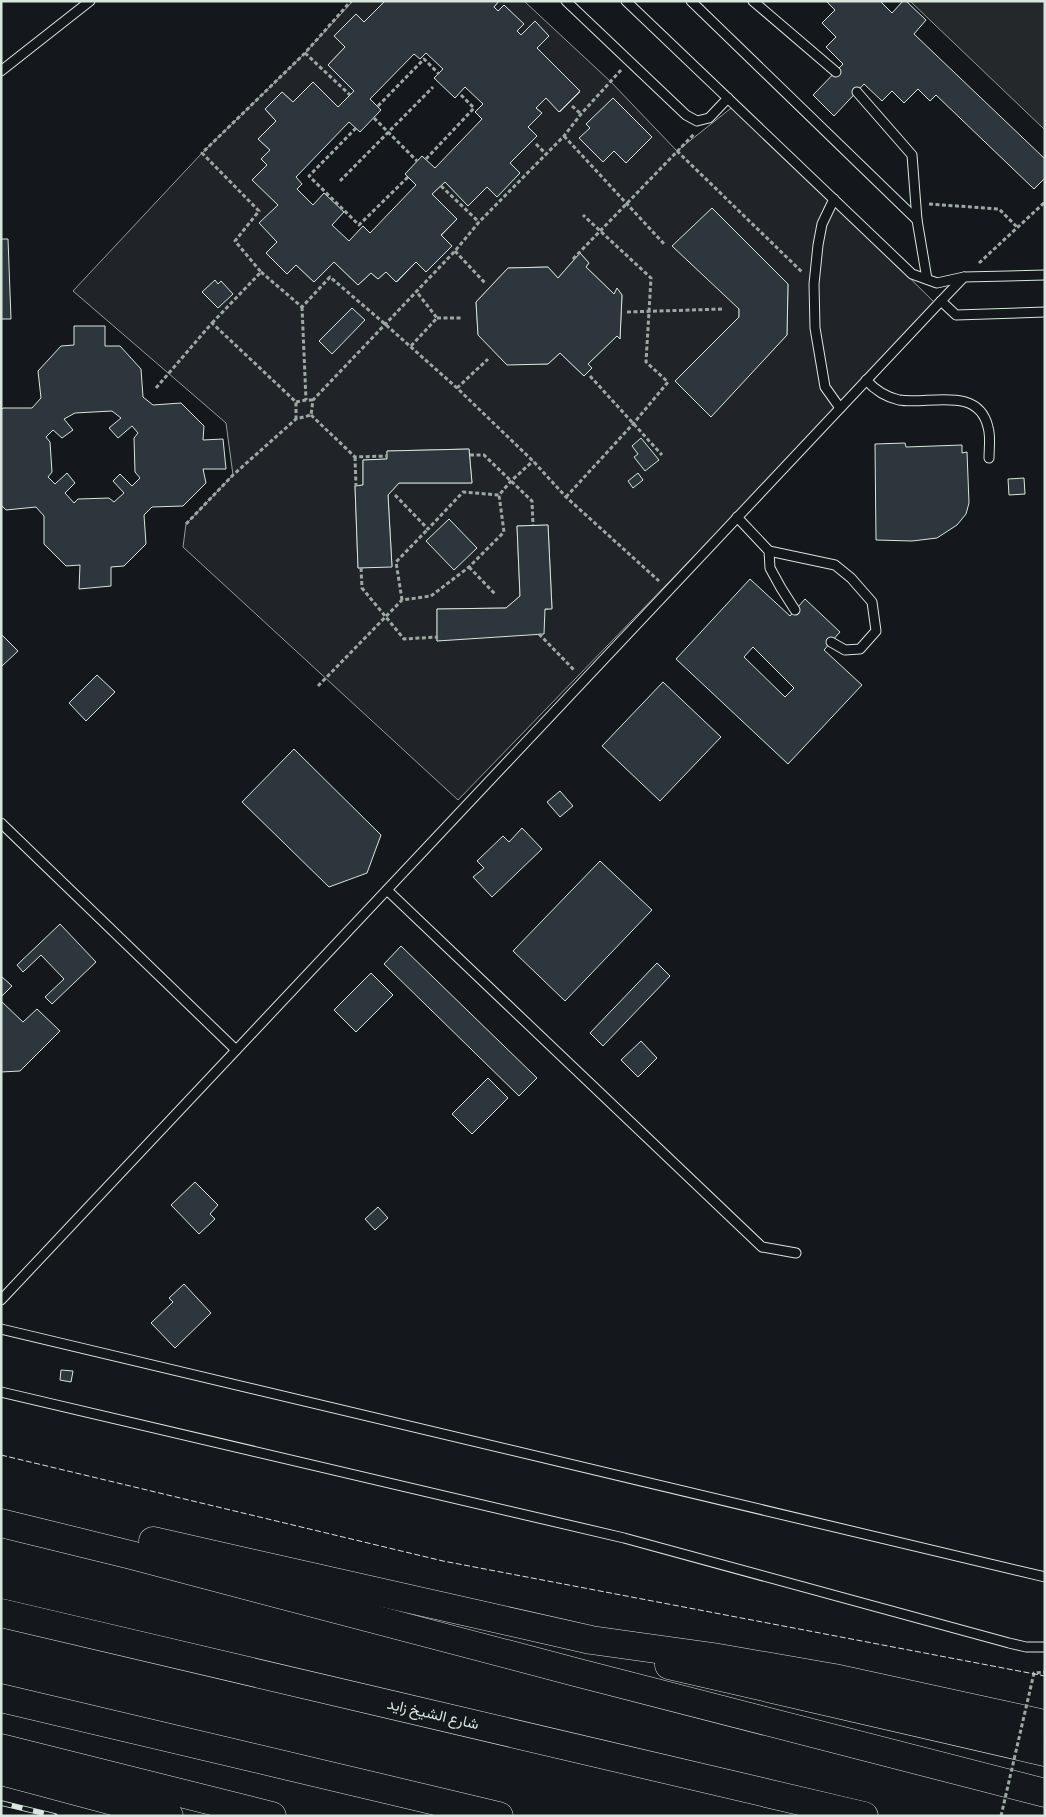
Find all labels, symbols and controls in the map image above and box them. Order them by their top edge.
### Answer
street label: شارع الشيخ زايد [385,1694,481,1735]

